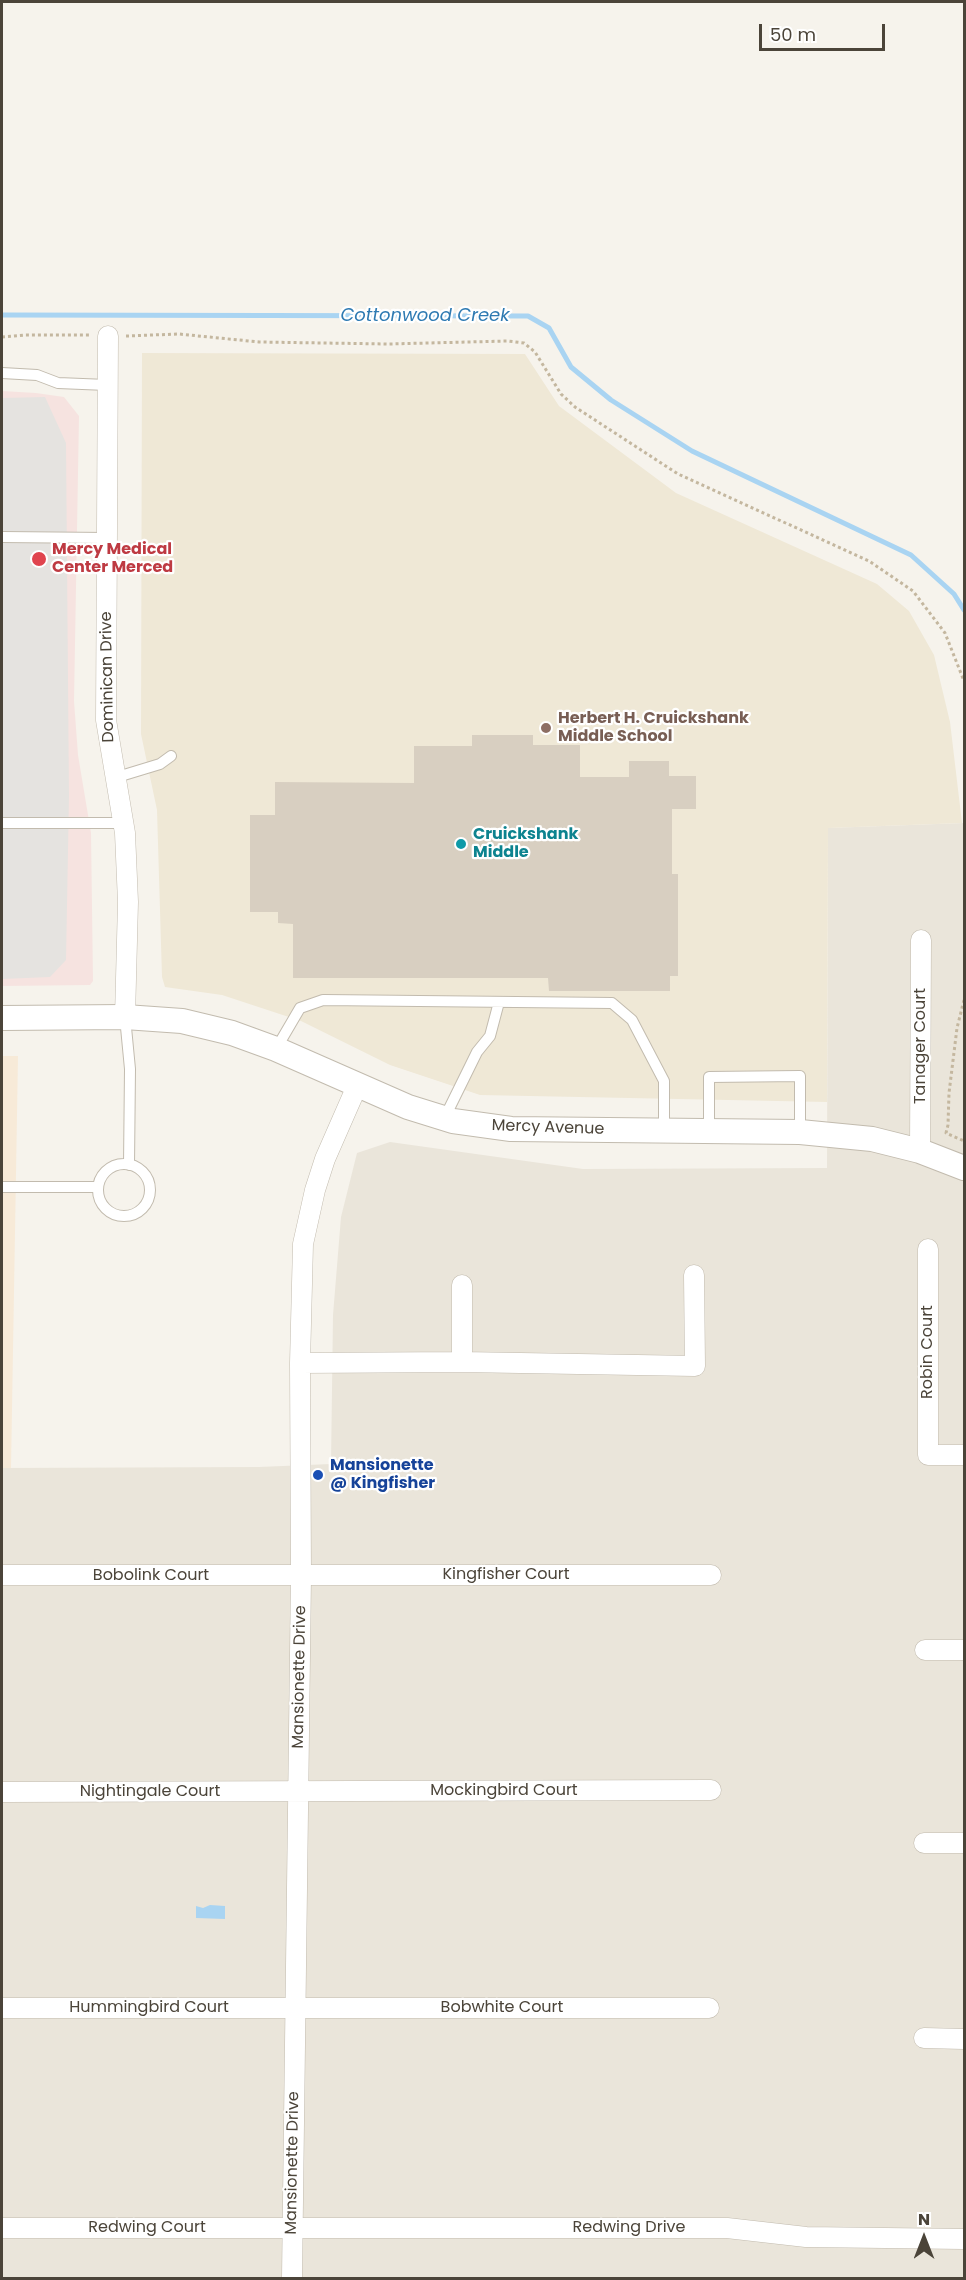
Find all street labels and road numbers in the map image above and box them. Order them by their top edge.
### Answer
street label: Dominican Drive [97,611,119,743]
street label: Tanager Court [911,988,931,1104]
street label: Mercy Avenue [491,1116,605,1140]
street label: Robin Court [918,1305,938,1399]
street label: Kingfisher Court [442,1565,570,1585]
street label: Bobolink Court [93,1566,209,1586]
street label: Mansionette Drive [289,1605,311,1749]
street label: Mockingbird Court [430,1781,578,1801]
street label: Nightingale Court [80,1782,220,1802]
street label: Hummingbird Court [69,1998,229,2018]
street label: Bobwhite Court [441,1998,563,2018]
street label: Mansionette Drive [282,2091,304,2235]
street label: Redwing Court [88,2218,206,2238]
street label: Redwing Drive [573,2218,685,2238]

